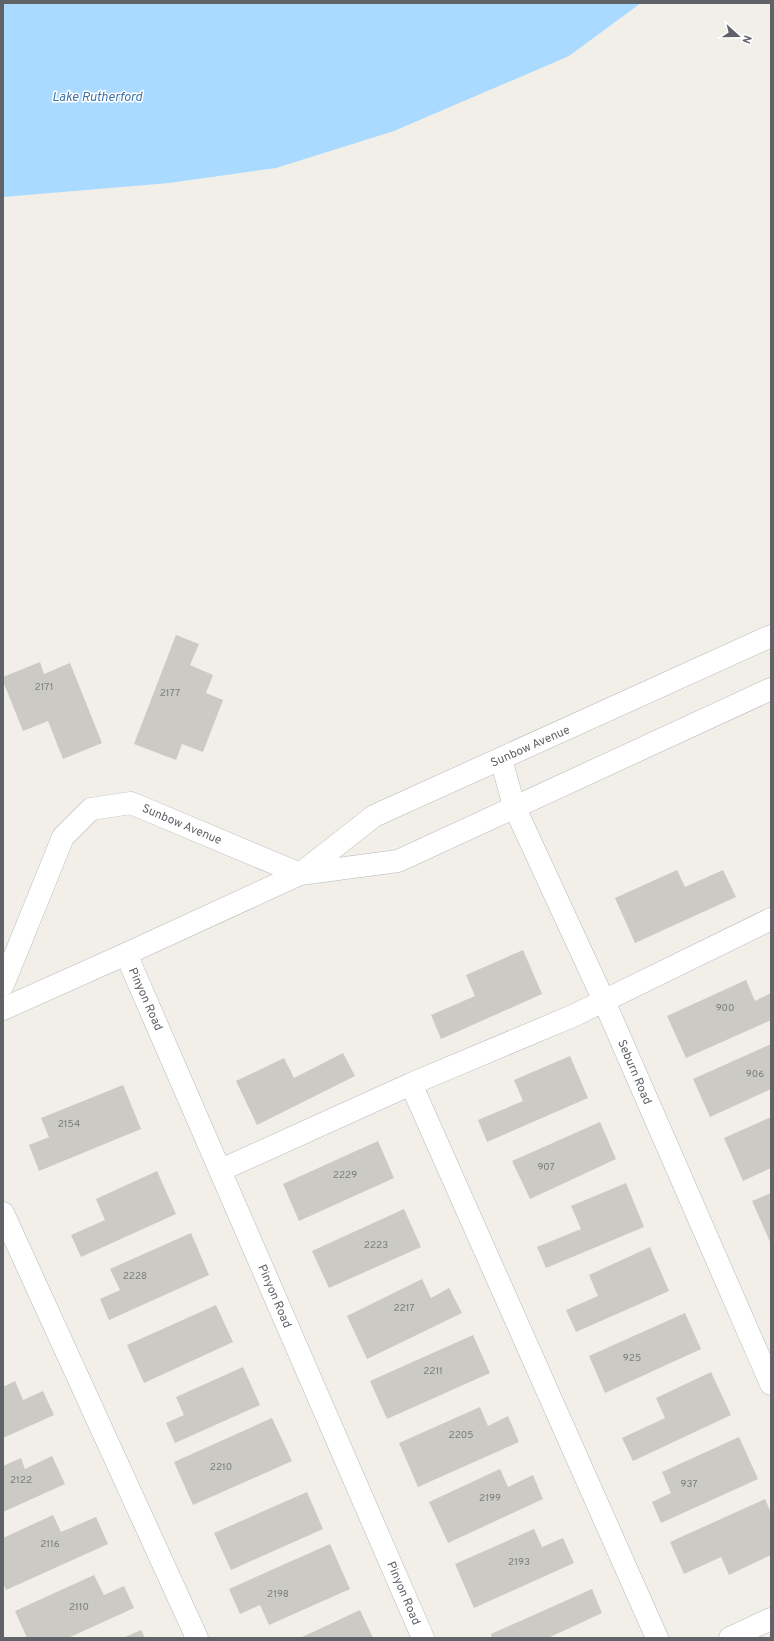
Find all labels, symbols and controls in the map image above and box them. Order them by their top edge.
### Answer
north arrow [718,16,758,56]
text: N [738,33,754,45]
water label: Lake Rutherford [52,90,143,106]
house number: 2171 [35,681,53,694]
house number: 2177 [160,687,180,700]
street label: Sunbow Avenue [488,722,573,772]
street label: Sunbow Avenue [139,801,224,849]
street label: Pinyon Road [124,965,166,1034]
house number: 900 [716,1002,734,1015]
street label: Seburn Road [613,1038,655,1107]
house number: 906 [746,1068,764,1081]
house number: 2154 [58,1118,80,1131]
house number: 907 [537,1161,555,1174]
house number: 2229 [333,1169,357,1182]
house number: 2223 [364,1239,388,1252]
street label: Pinyon Road [254,1262,295,1331]
house number: 2228 [123,1270,147,1283]
house number: 2217 [393,1302,415,1315]
house number: 925 [623,1352,641,1365]
house number: 2211 [423,1365,443,1378]
house number: 2205 [449,1429,473,1442]
house number: 2210 [210,1461,232,1474]
house number: 2122 [10,1474,32,1487]
house number: 937 [680,1478,698,1491]
house number: 2199 [479,1492,501,1505]
house number: 2116 [40,1538,60,1551]
house number: 2193 [508,1556,530,1569]
street label: Pinyon Road [383,1559,424,1628]
house number: 2198 [267,1588,289,1601]
house number: 2110 [69,1601,89,1614]

